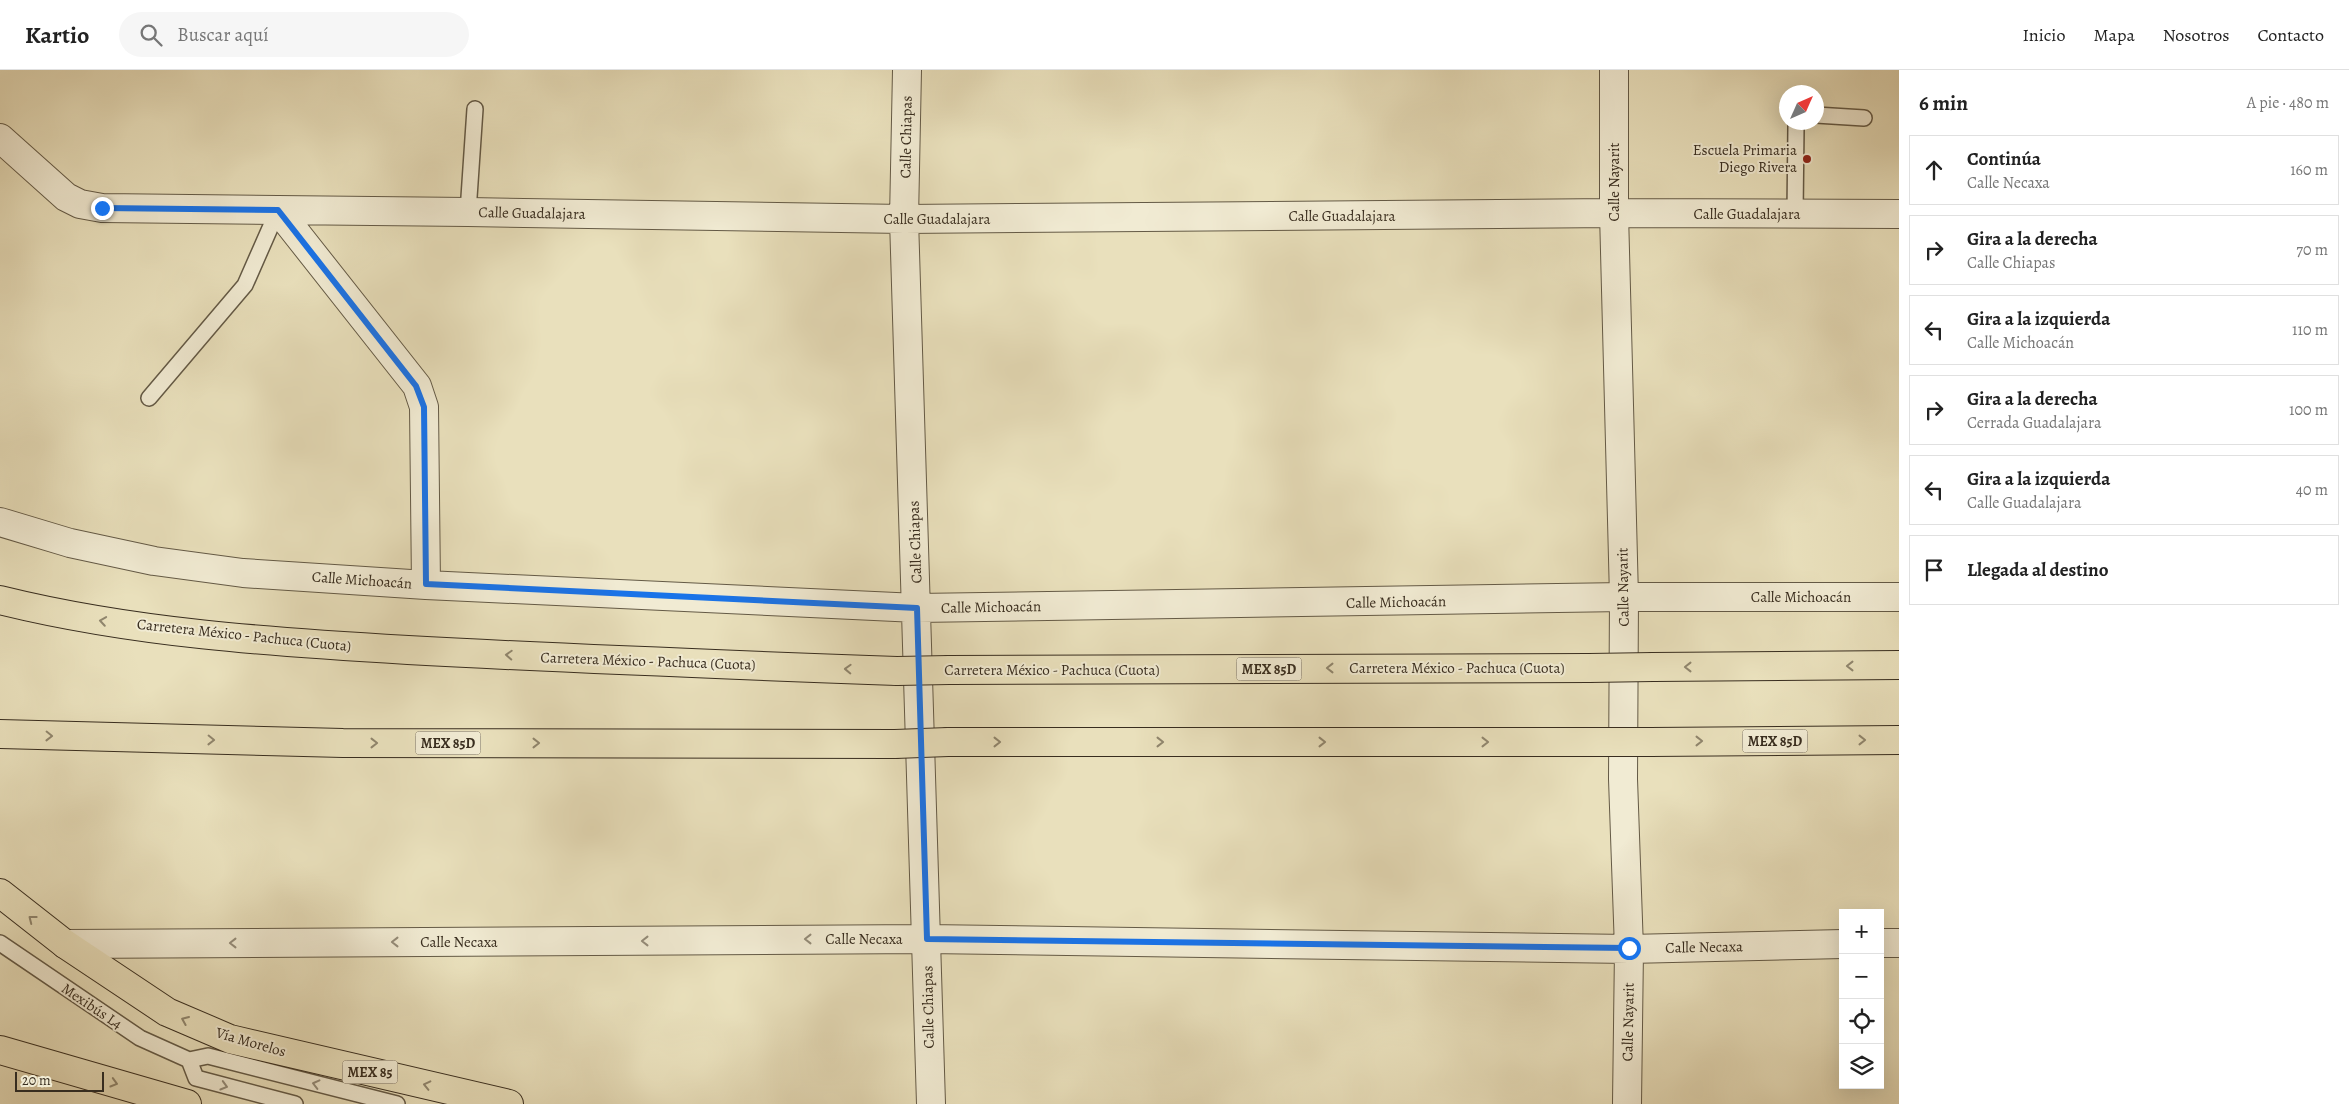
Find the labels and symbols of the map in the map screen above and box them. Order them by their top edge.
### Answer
north arrow [1779,85,1824,130]
street label: Calle Chiapas [895,95,917,179]
place label: Escuela Primaria Diego Rivera [1693,140,1797,177]
street label: Calle Nayarit [1604,142,1624,221]
marker: Escuela Primaria Diego Rivera [1801,153,1813,165]
route end [91,197,114,220]
street label: Calle Guadalajara [478,202,586,224]
street label: Calle Guadalajara [1693,204,1801,224]
street label: Calle Guadalajara [1288,206,1396,226]
street label: Calle Guadalajara [883,209,991,229]
street label: Calle Chiapas [904,500,926,584]
street label: Calle Nayarit [1612,547,1634,627]
street label: Calle Michoacán [311,567,413,593]
street label: Calle Michoacán [1751,587,1851,607]
street label: Calle Michoacán [1346,591,1446,613]
street label: Calle Michoacán [941,596,1041,618]
street label: Carretera México - Pachuca (Cuota) [136,614,352,656]
one-way arrow [99,616,107,626]
street label: Carretera México - Pachuca (Cuota) [540,647,756,675]
one-way arrow [504,650,512,661]
road number: MEX 85D [1236,658,1302,680]
street label: Carretera México - Pachuca (Cuota) [1349,658,1565,678]
street label: Carretera México - Pachuca (Cuota) [944,660,1160,680]
one-way arrow [1846,661,1854,671]
one-way arrow [1684,662,1692,672]
one-way arrow [844,663,852,674]
one-way arrow [1326,663,1334,674]
road number: MEX 85D [1742,729,1808,752]
one-way arrow [45,730,53,741]
road number: MEX 85D [416,731,480,754]
one-way arrow [207,734,215,745]
one-way arrow [1858,735,1866,745]
one-way arrow [1696,736,1703,746]
one-way arrow [994,737,1001,747]
one-way arrow [1156,737,1164,747]
one-way arrow [1318,737,1326,747]
one-way arrow [1481,737,1489,747]
one-way arrow [370,738,378,748]
one-way arrow [532,738,540,748]
one-way arrow [29,915,38,924]
street label: Calle Necaxa [825,929,903,949]
street label: Calle Necaxa [420,932,498,952]
one-way arrow [804,934,812,945]
one-way arrow [641,936,649,946]
street label: Calle Necaxa [1665,936,1743,958]
one-way arrow [391,937,399,947]
route start [1618,937,1641,960]
one-way arrow [229,938,236,948]
street label: Calle Chiapas [917,965,939,1049]
street label: Mexibús L4 [58,978,126,1034]
street label: Calle Nayarit [1617,982,1639,1062]
one-way arrow [181,1016,190,1027]
street label: Vía Morelos [213,1022,288,1062]
road number: MEX 85 [342,1060,398,1084]
scale bar [15,1069,104,1092]
one-way arrow [109,1077,118,1087]
one-way arrow [313,1079,321,1089]
one-way arrow [423,1080,432,1091]
one-way arrow [220,1081,228,1091]

